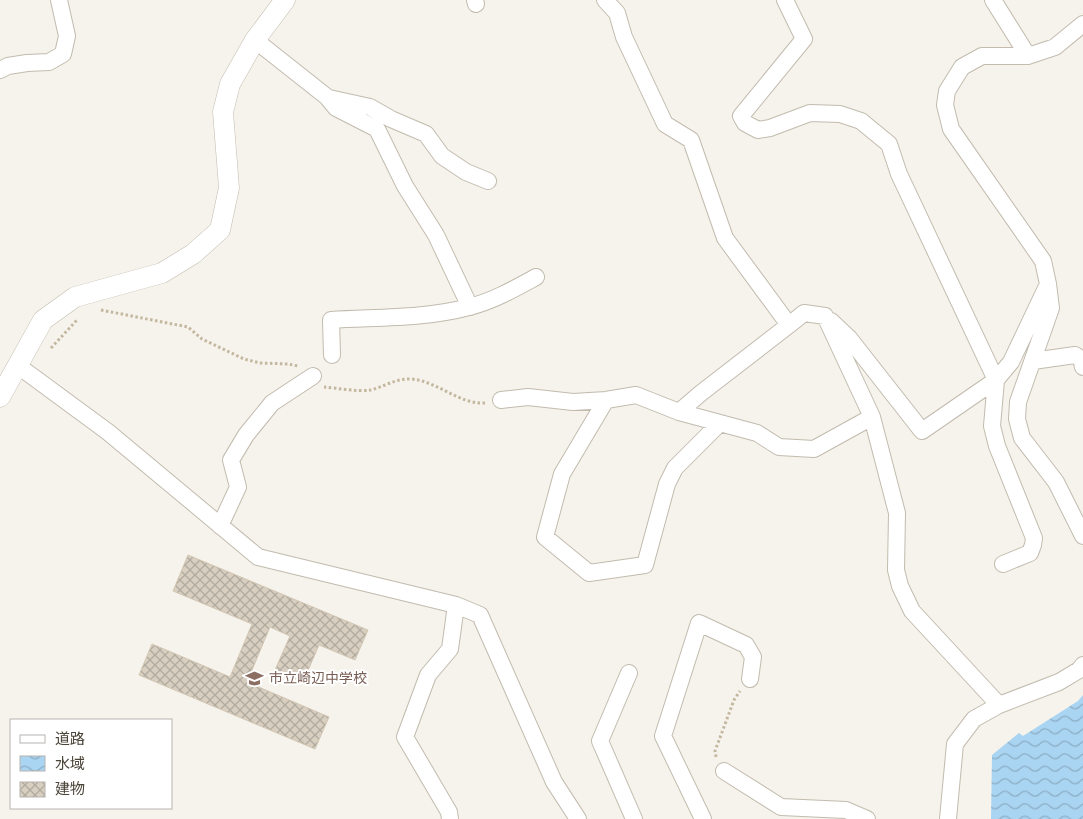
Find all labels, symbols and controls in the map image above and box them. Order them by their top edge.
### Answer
school or university icon: 市立崎辺中学校 [245,668,265,688]
place label: 市立崎辺中学校 [269,670,367,686]
legend [10,719,172,809]
text: 道路 [55,730,85,747]
text: 水域 [55,755,85,772]
text: 建物 [55,780,85,797]

